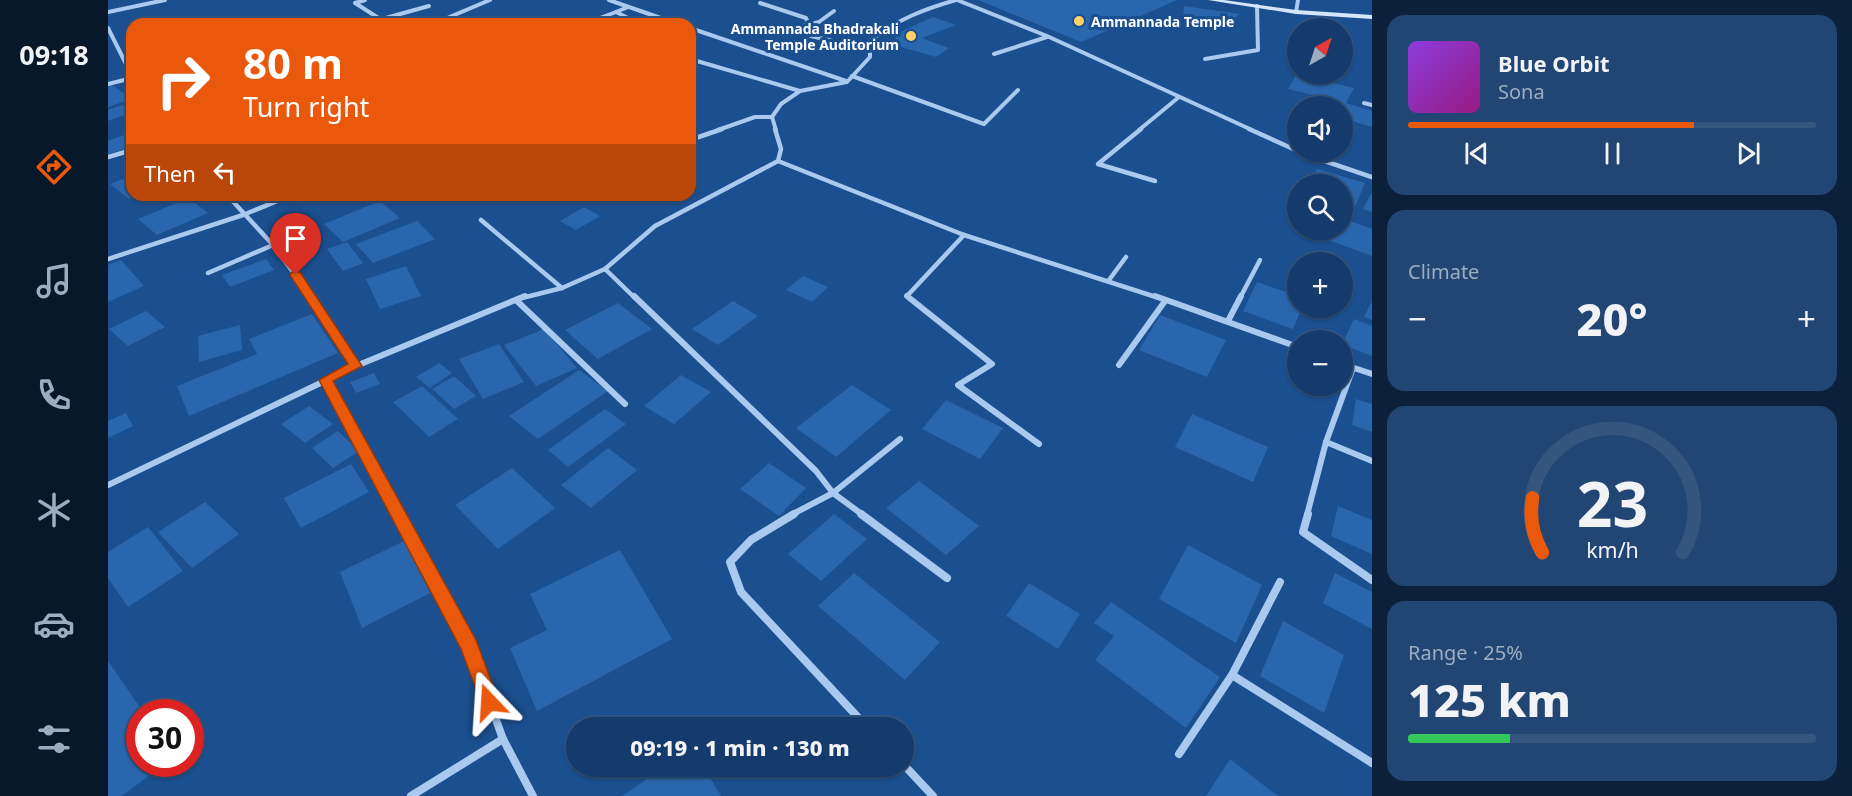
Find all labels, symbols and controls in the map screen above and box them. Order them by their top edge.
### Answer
place label: Ammannada Temple [1091,12,1234,31]
marker: Ammannada Temple [1072,14,1086,28]
north arrow [1287,18,1353,84]
map controls [1287,18,1353,396]
place label: Ammannada Bhadrakali Temple Auditorium [731,19,899,54]
marker: Ammannada Bhadrakali Temple Auditorium [904,29,918,43]
text: 80 m [243,34,343,91]
text: 09:18 [19,36,89,73]
icon: right [144,42,222,120]
text: Blue Orbit [1498,48,1610,78]
text: Sona [1498,78,1545,105]
text: Turn right [243,88,369,125]
button: sound [1287,96,1353,162]
icon: previous [1460,137,1493,170]
icon: pause [1596,137,1629,170]
icon: next [1732,137,1765,170]
icon: directions [33,146,75,188]
icon: left [208,156,241,189]
text: Then [144,158,196,188]
button: search [1287,174,1353,240]
pin [270,213,321,275]
icon: arrive [279,222,312,255]
button: + [1287,252,1353,318]
text: Climate [1408,258,1479,285]
icon: music [33,260,75,302]
text: 20° [1576,288,1648,349]
text: − [1408,296,1427,341]
text: + [1797,296,1816,341]
button: − [1287,330,1353,396]
icon: phone [33,374,75,416]
text: 23 [1576,460,1648,545]
icon: climate [33,489,75,531]
text: km/h [1586,535,1638,564]
icon: car [33,603,75,645]
text: Range · 25% [1408,639,1523,666]
text: 125 km [1408,669,1571,730]
position arrow [457,670,521,734]
speed limit sign: 30 [126,699,204,777]
icon: filters [33,718,75,760]
text: 09:19 · 1 min · 130 m [630,732,850,762]

